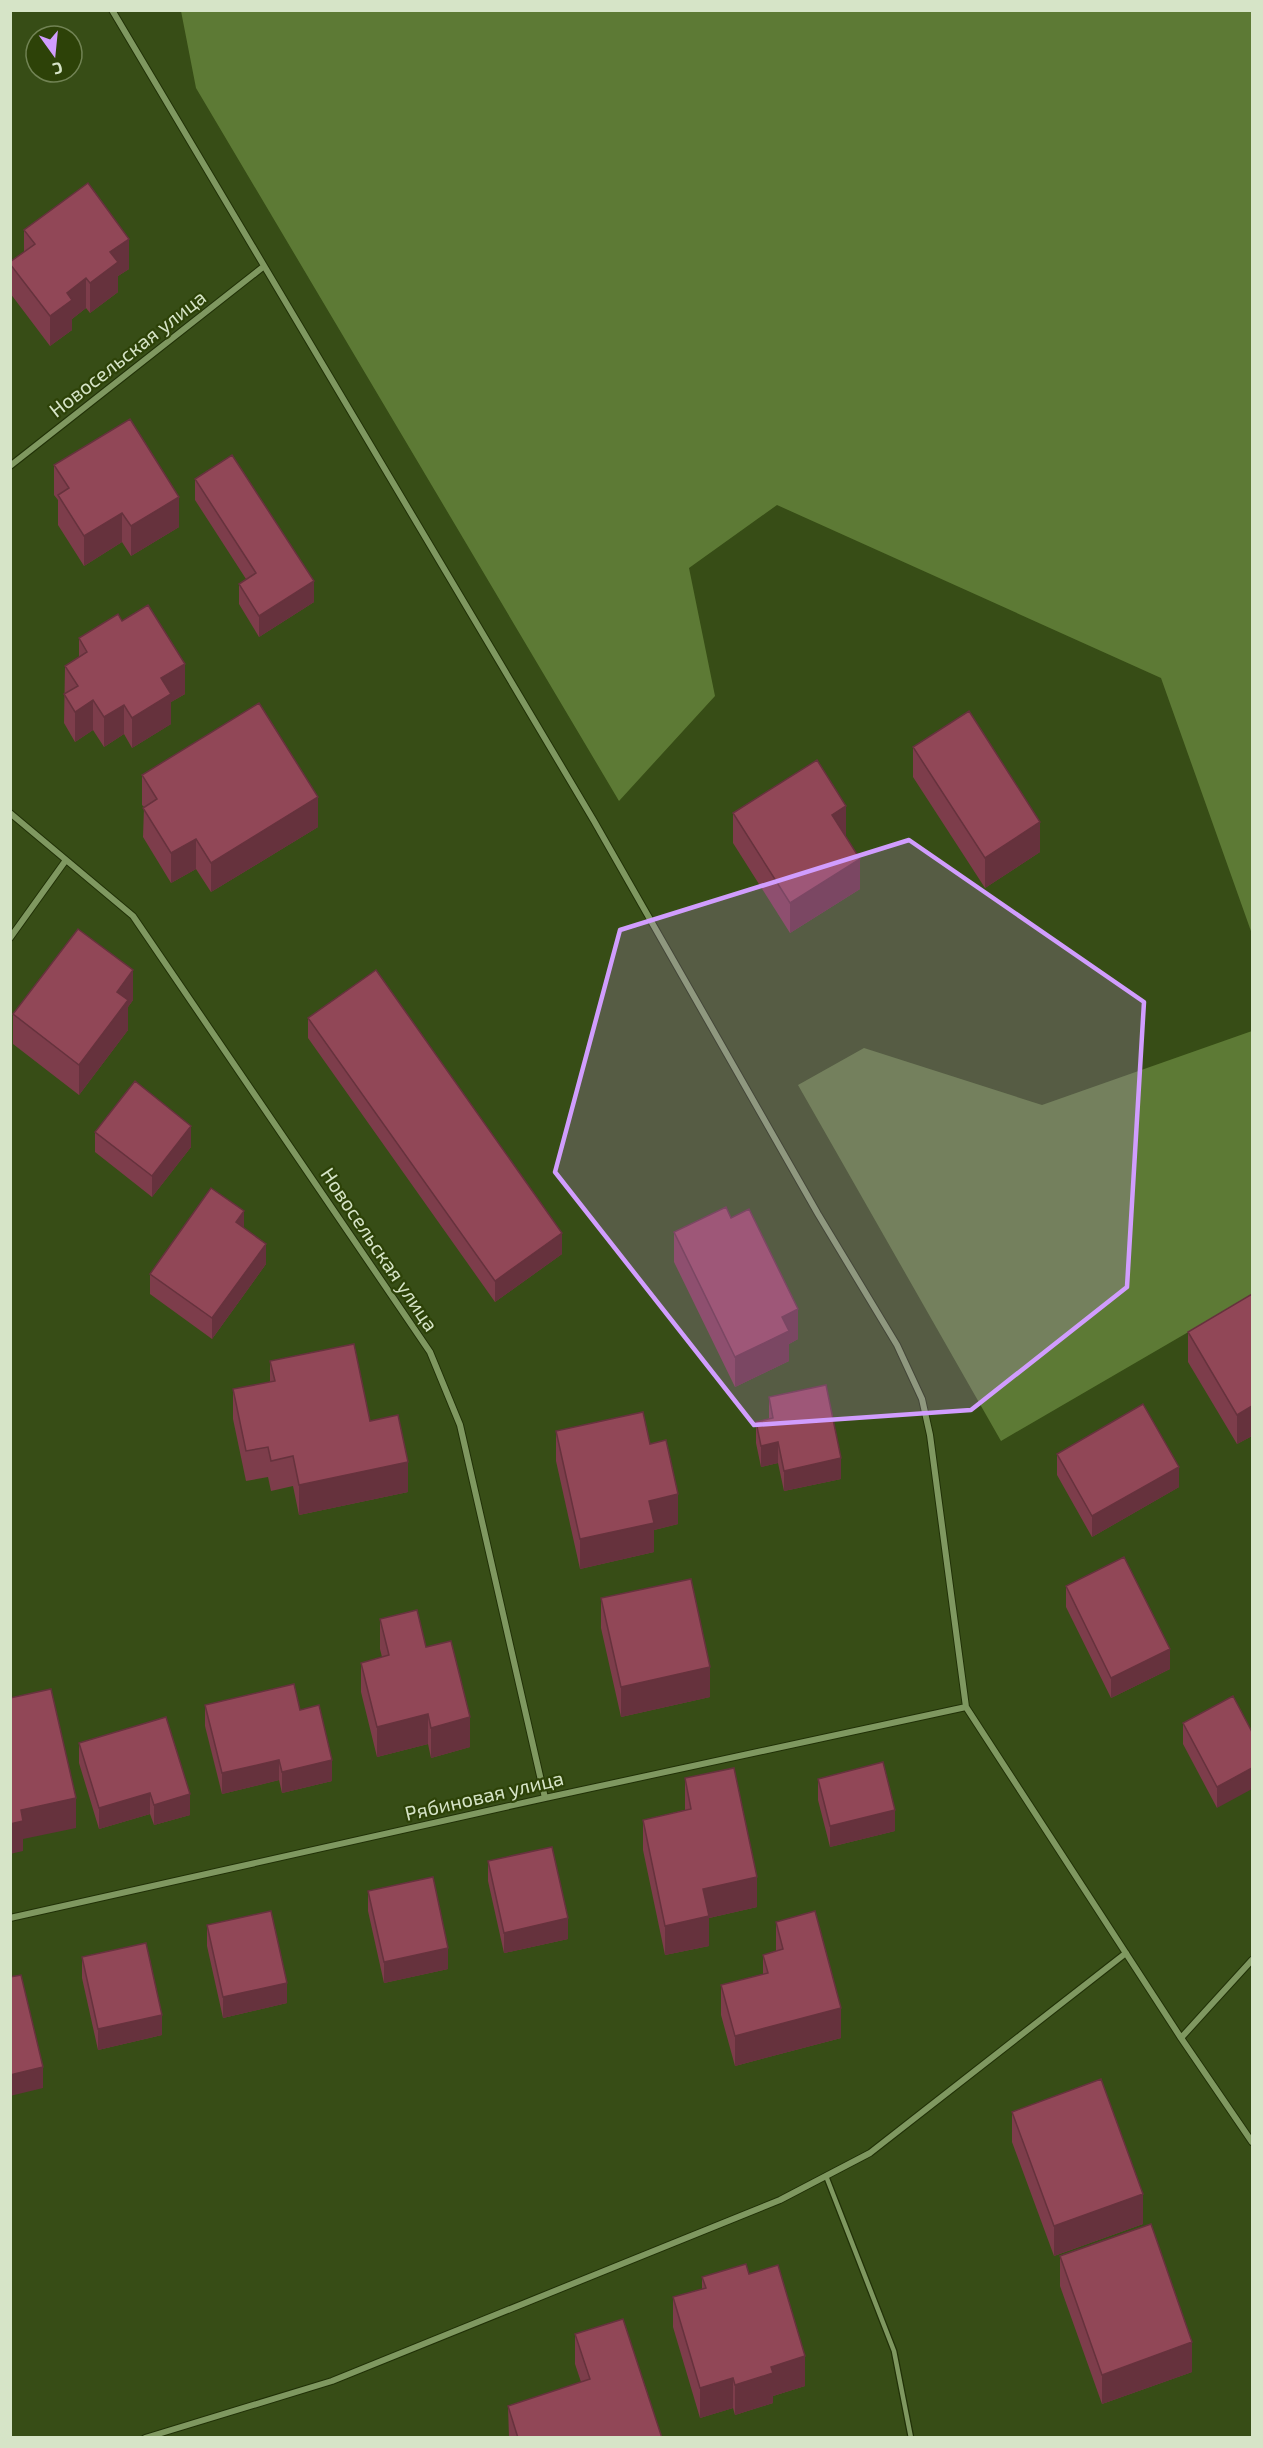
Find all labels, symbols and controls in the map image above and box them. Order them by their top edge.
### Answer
north arrow [24,24,84,84]
text: С [51,59,65,79]
street label: Новосельская улица [44,284,211,422]
street label: Новосельская улица [316,1163,444,1336]
street label: Рябиновая улица [402,1765,566,1826]

